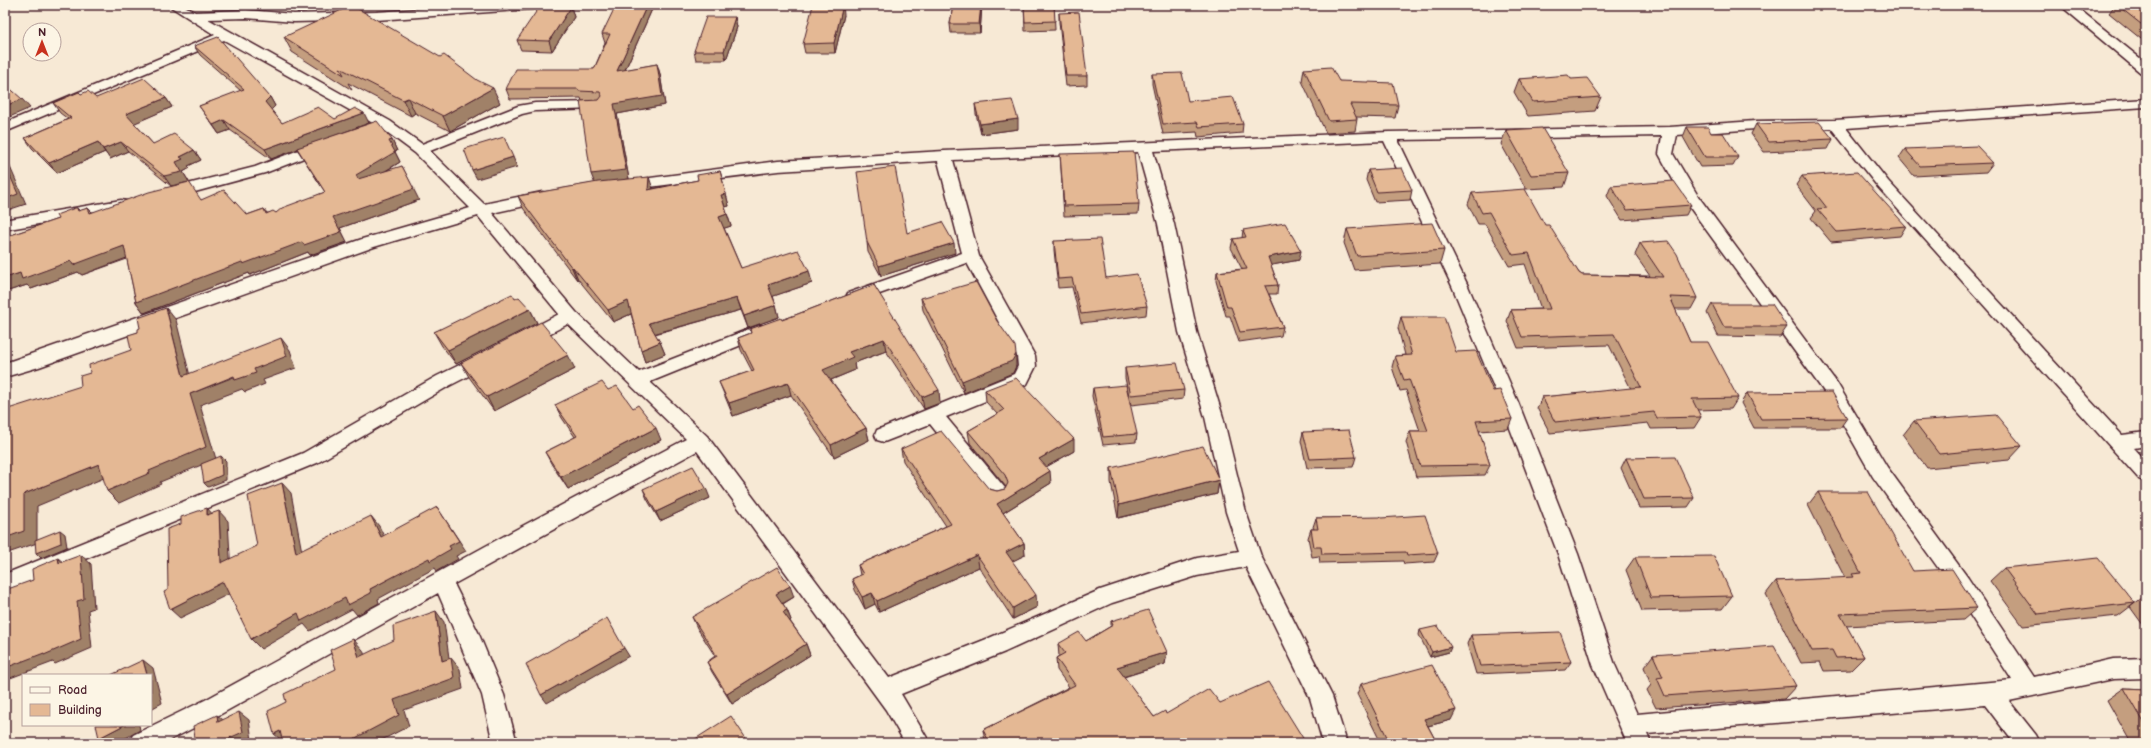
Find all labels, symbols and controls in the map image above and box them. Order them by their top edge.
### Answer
north arrow [22,22,62,62]
text: N [38,26,46,39]
legend [22,674,152,726]
text: Road [58,683,87,698]
text: Building [58,703,102,718]

